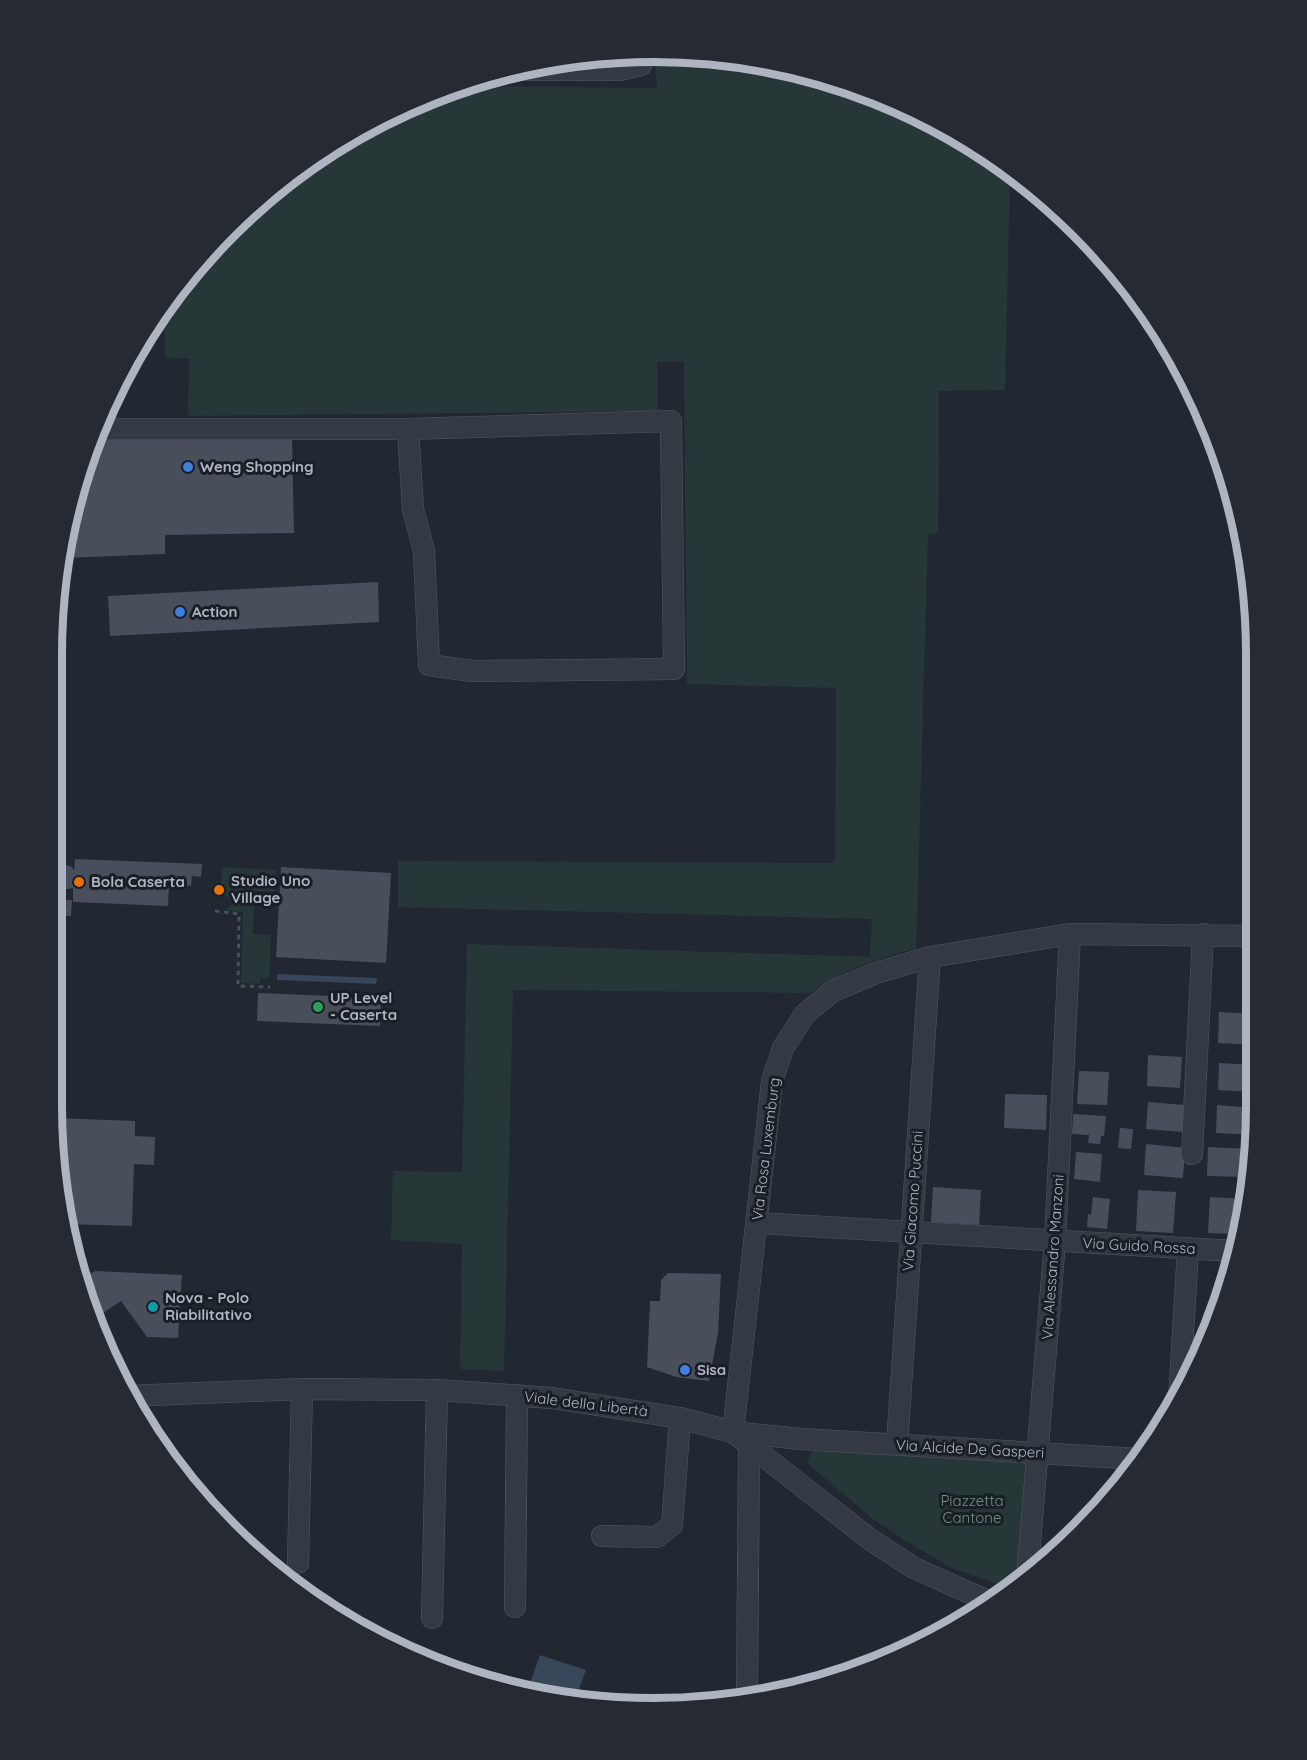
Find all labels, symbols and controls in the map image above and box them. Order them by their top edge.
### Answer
place label: Weng Shopping [200,457,313,476]
marker: Weng Shopping [181,460,195,474]
place label: Action [192,602,237,621]
marker: Action [173,605,187,619]
place label: Studio Uno Village [231,871,310,907]
place label: Bola Caserta [91,872,185,891]
marker: Bola Caserta [72,875,86,889]
marker: Studio Uno Village [212,883,226,897]
place label: UP Level - Caserta [330,988,397,1024]
marker: UP Level - Caserta [311,1000,325,1014]
street label: Via Rosa Luxemburg [747,1076,784,1222]
street label: Via Giacomo Puccini [898,1130,927,1272]
street label: Via Alessandro Manzoni [1037,1174,1068,1340]
street label: Via Guido Rossa [1082,1233,1196,1258]
place label: Nova - Polo Riabilitativo [165,1288,252,1324]
marker: Nova - Polo Riabilitativo [146,1300,160,1314]
place label: Sisa [697,1360,726,1379]
marker: Sisa [678,1363,692,1377]
street label: Viale della Libertà [523,1386,649,1421]
street label: Via Alcide De Gasperi [895,1435,1045,1462]
park label: Piazzetta Cantone [940,1491,1004,1527]

